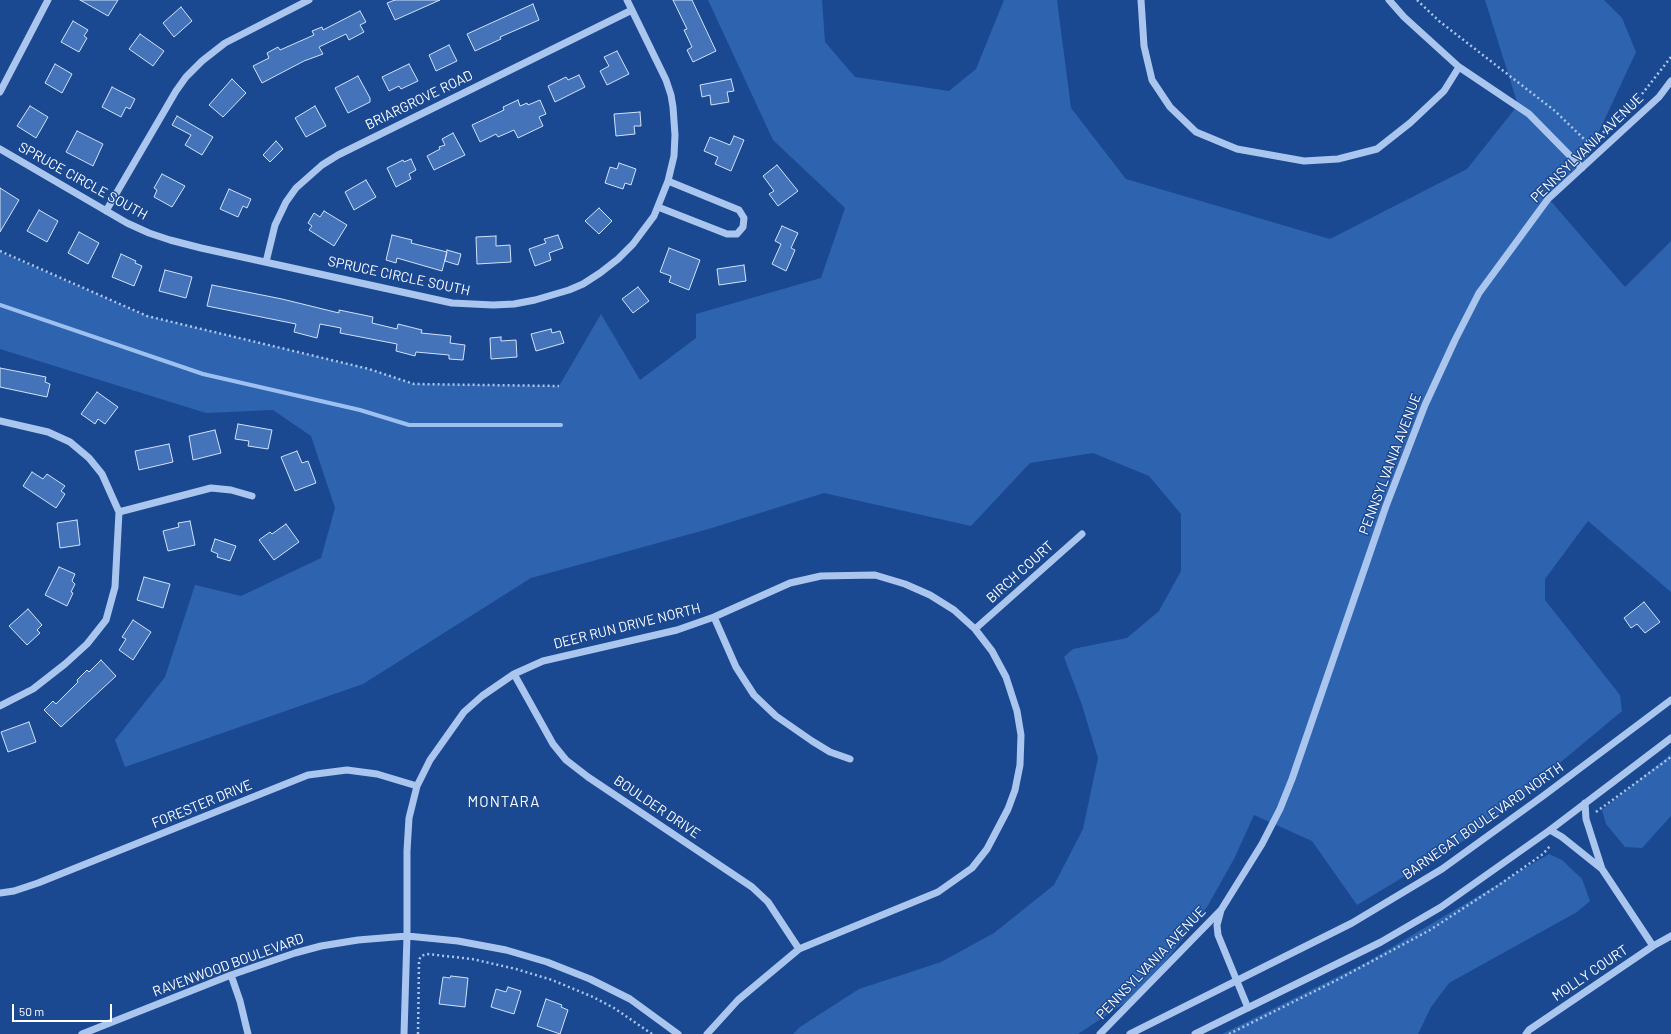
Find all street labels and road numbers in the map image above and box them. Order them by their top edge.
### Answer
street label: BRIARGROVE ROAD [363,67,475,133]
street label: PENNSYLVANIA AVENUE [1527,90,1647,206]
street label: SPRUCE CIRCLE SOUTH [15,138,151,224]
street label: SPRUCE CIRCLE SOUTH [326,253,472,299]
street label: PENNSYLVANIA AVENUE [1355,391,1425,537]
street label: BIRCH COURT [983,538,1057,606]
street label: DEER RUN DRIVE NORTH [552,600,702,652]
street label: BARNEGAT BOULEVARD NORTH [1399,759,1567,883]
street label: BOULDER DRIVE [611,772,703,842]
street label: FORESTER DRIVE [149,776,255,832]
street label: PENNSYLVANIA AVENUE [1093,903,1209,1023]
street label: RAVENWOOD BOULEVARD [150,930,306,1000]
street label: MOLLY COURT [1549,941,1631,1005]

